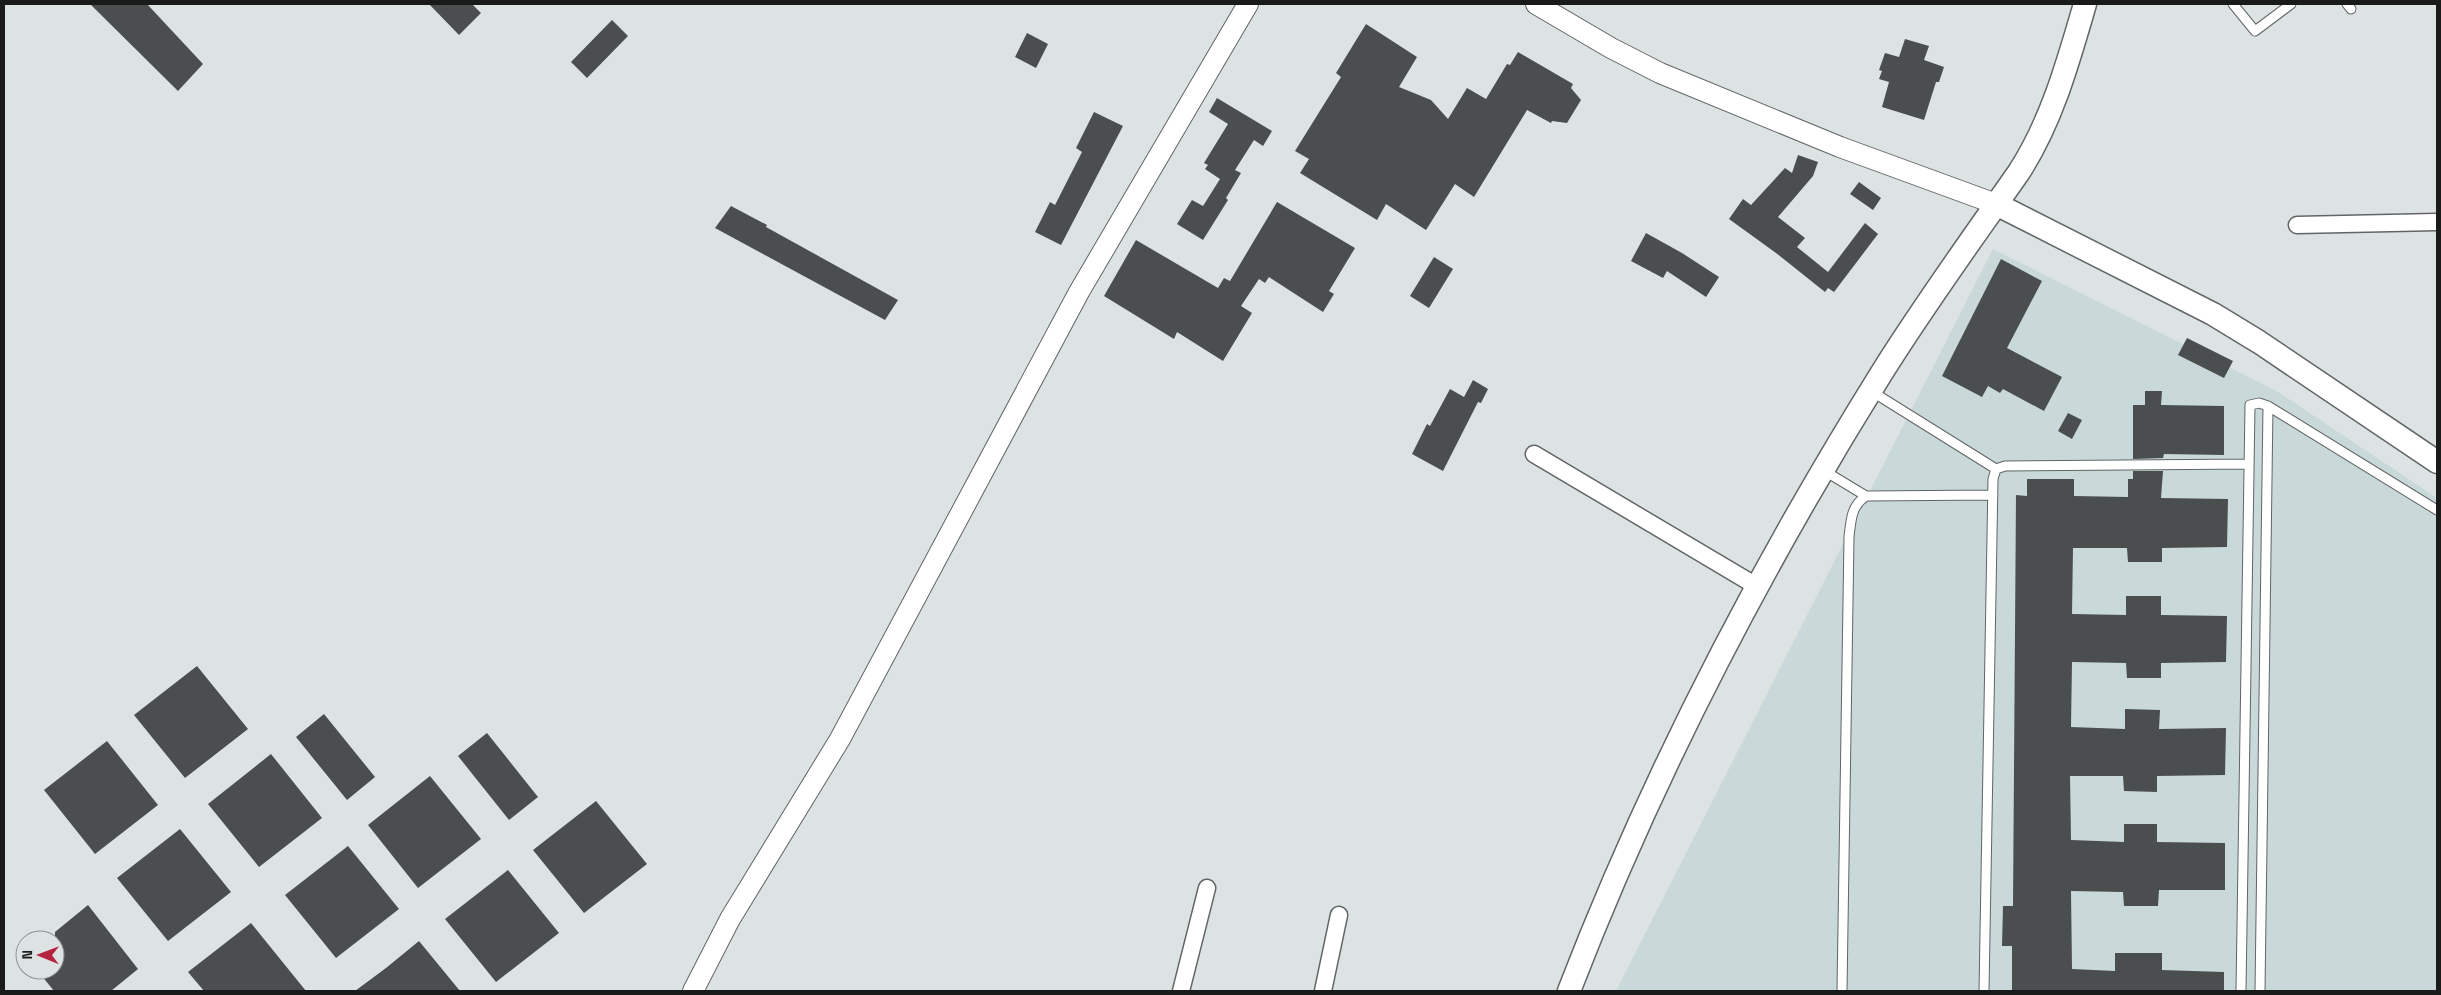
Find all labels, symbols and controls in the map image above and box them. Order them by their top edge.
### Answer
north arrow [15,930,65,980]
text: N [18,950,36,960]

